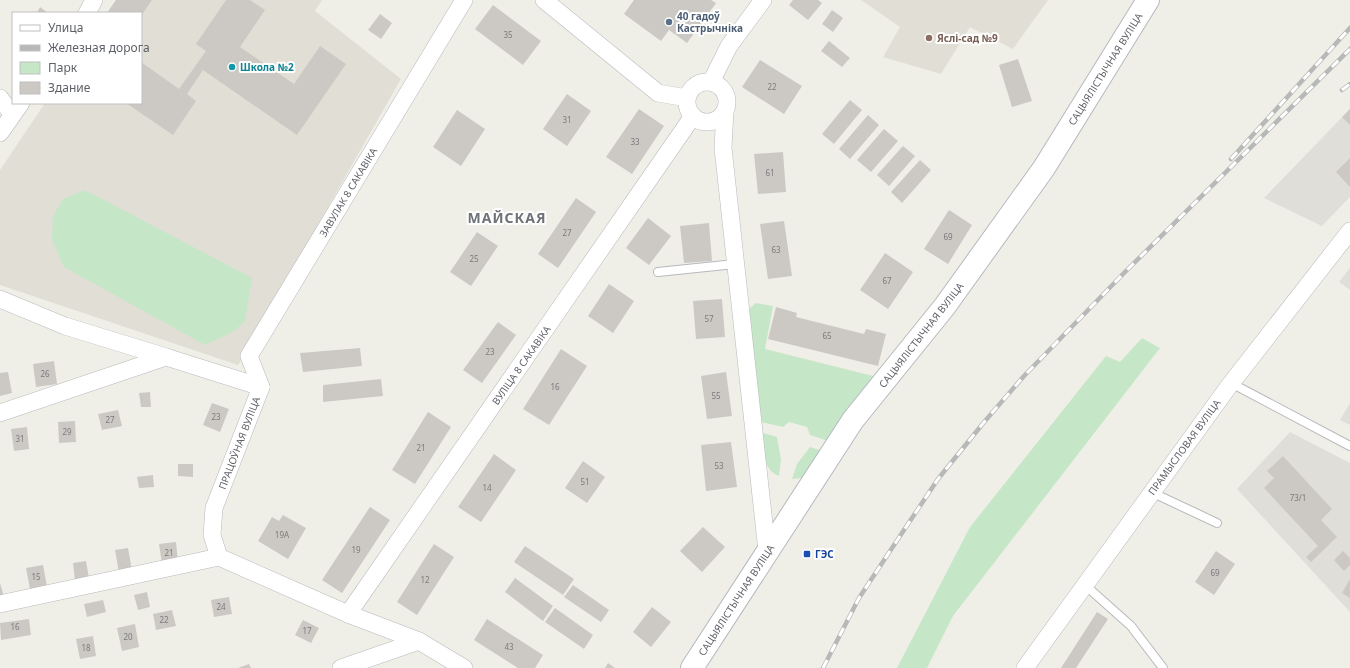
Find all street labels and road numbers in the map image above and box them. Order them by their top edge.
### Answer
street label: САЦЫЯЛІСТЫЧНАЯ ВУЛІЦА [1065,10,1146,128]
street label: ЗАВУЛАК 8 САКАВІКА [316,144,381,239]
street label: САЦЫЯЛІСТЫЧНАЯ ВУЛІЦА [875,279,967,391]
street label: ВУЛІЦА 8 САКАВІКА [488,322,554,407]
street label: ПРАЦОЎНАЯ ВУЛІЦА [215,394,263,491]
street label: ПРАМЫСЛОВАЯ ВУЛІЦА [1145,396,1224,498]
street label: САЦЫЯЛІСТЫЧНАЯ ВУЛІЦА [695,541,778,658]

